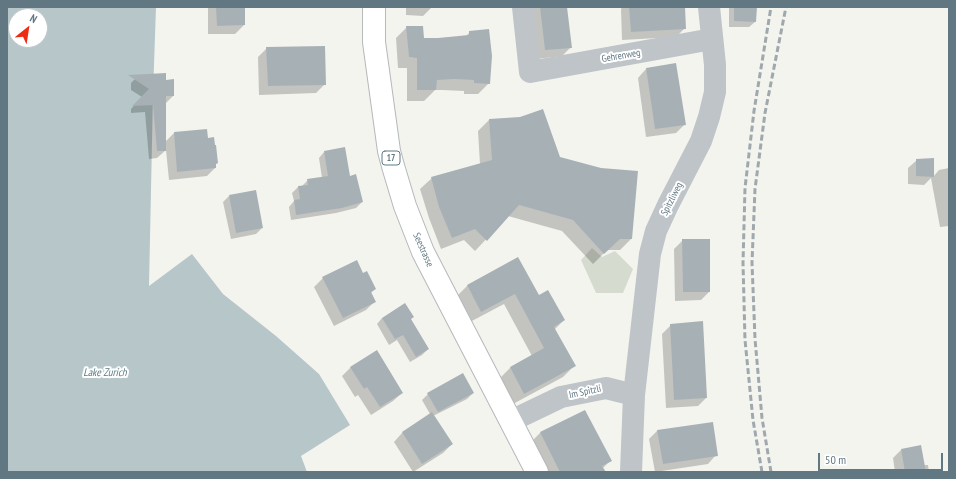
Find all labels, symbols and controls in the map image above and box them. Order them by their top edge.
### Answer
north arrow [8,8,48,48]
text: N [27,11,40,26]
street label: Gehrenweg [601,47,641,65]
road number: 17 [382,151,400,165]
street label: Spitzliweg [659,180,685,218]
street label: Seestrasse [410,231,436,269]
water label: Lake Zurich [83,366,127,380]
street label: Im Spitzli [568,383,602,401]
scale bar [820,445,945,471]
text: 50 m [825,452,846,467]

